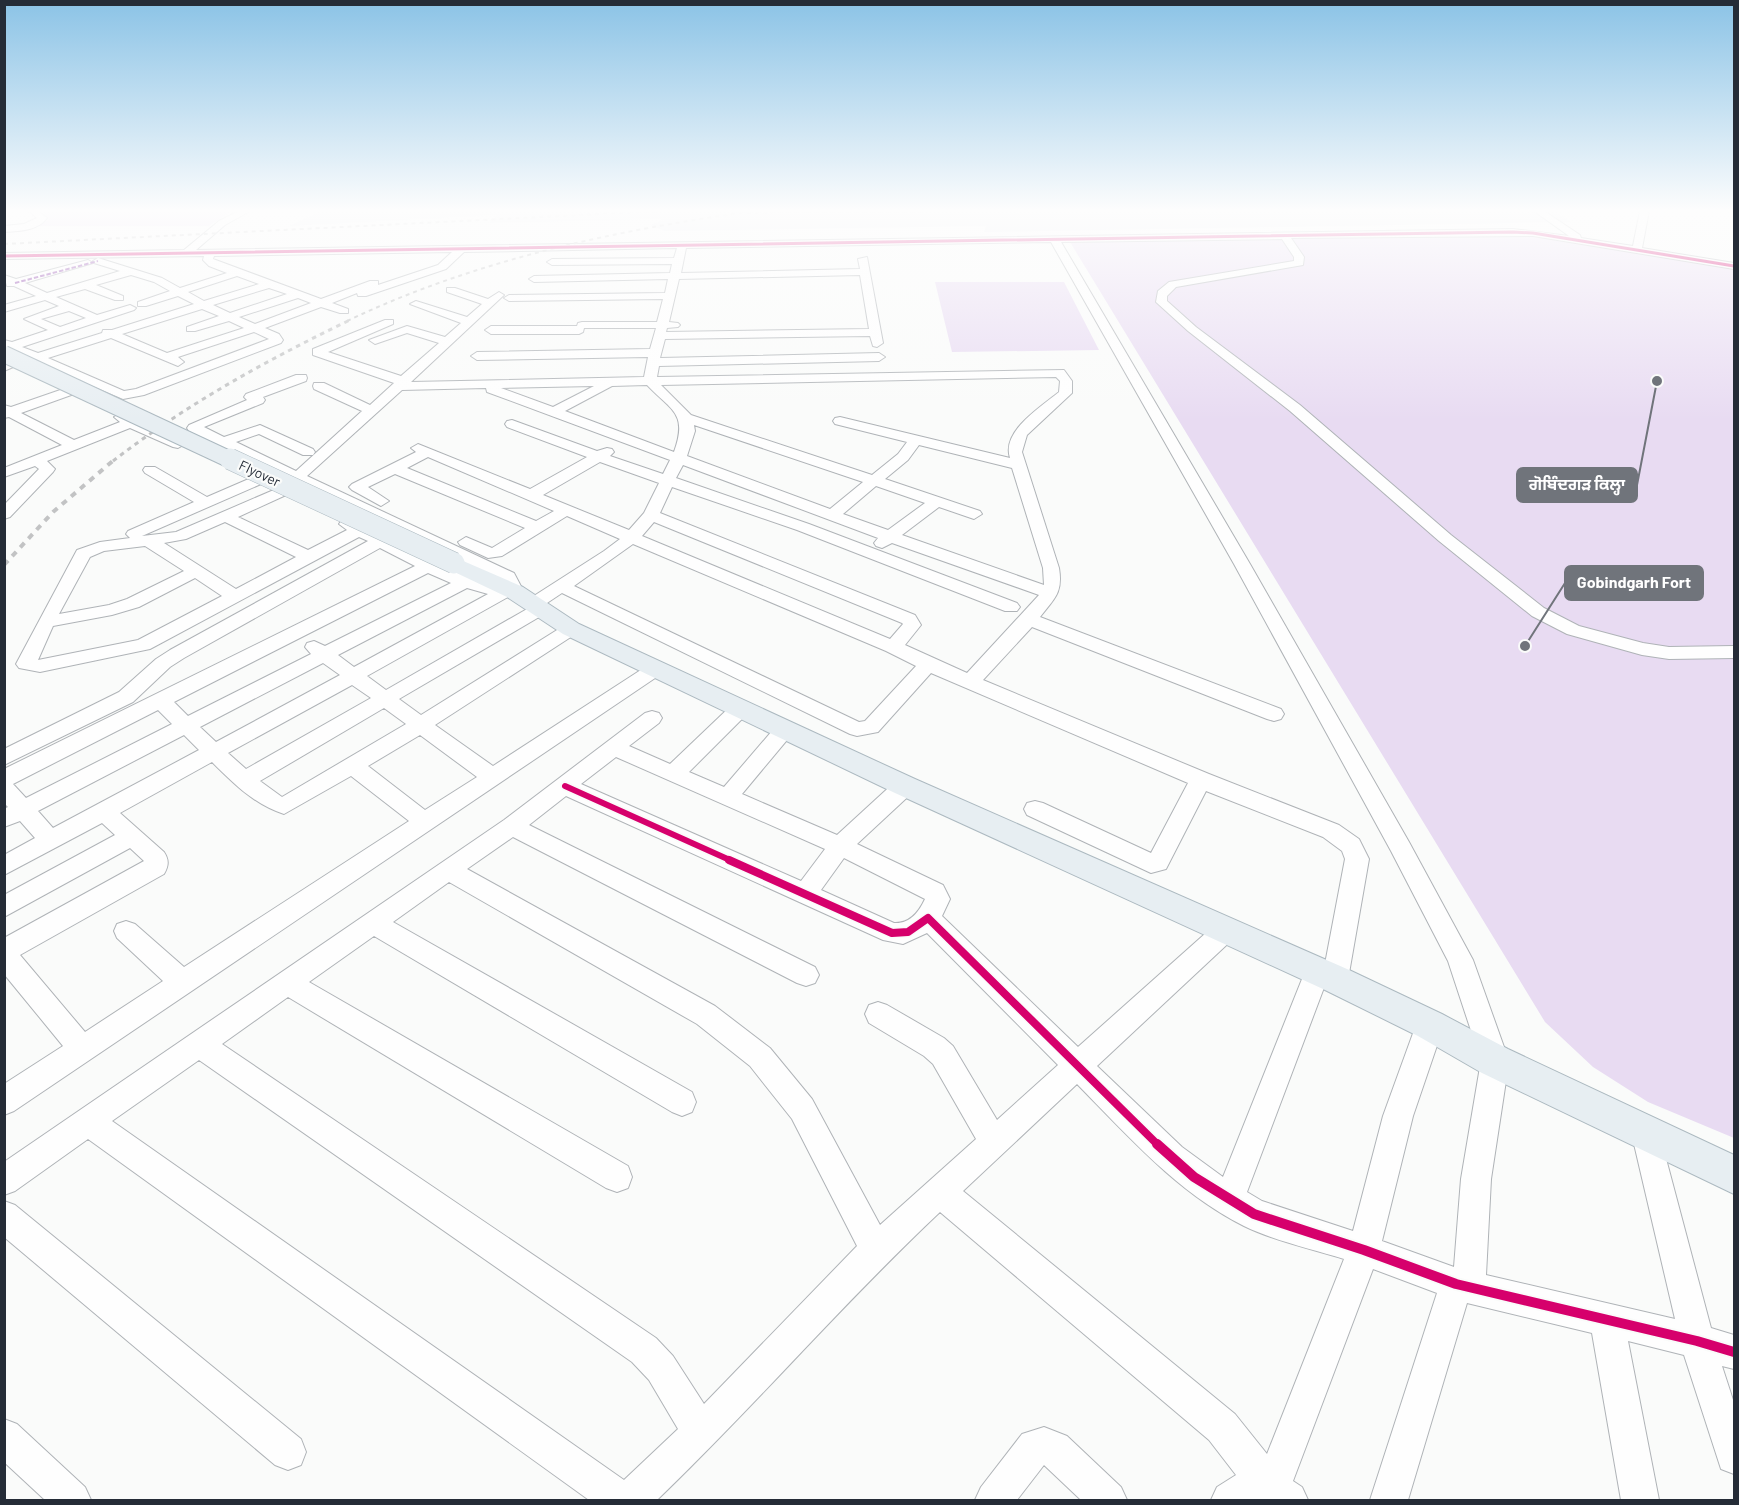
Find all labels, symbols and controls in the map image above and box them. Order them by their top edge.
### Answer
street label: Flyover [237,456,283,490]
callout: ਗੋਬਿੰਦਗੜ ਕਿਲ੍ਹਾ [1517,468,1637,502]
text: ਗੋਬਿੰਦਗੜ ਕਿਲ੍ਹਾ [1528,474,1626,496]
callout: Gobindgarh Fort [1565,566,1703,600]
text: Gobindgarh Fort [1577,572,1691,591]

